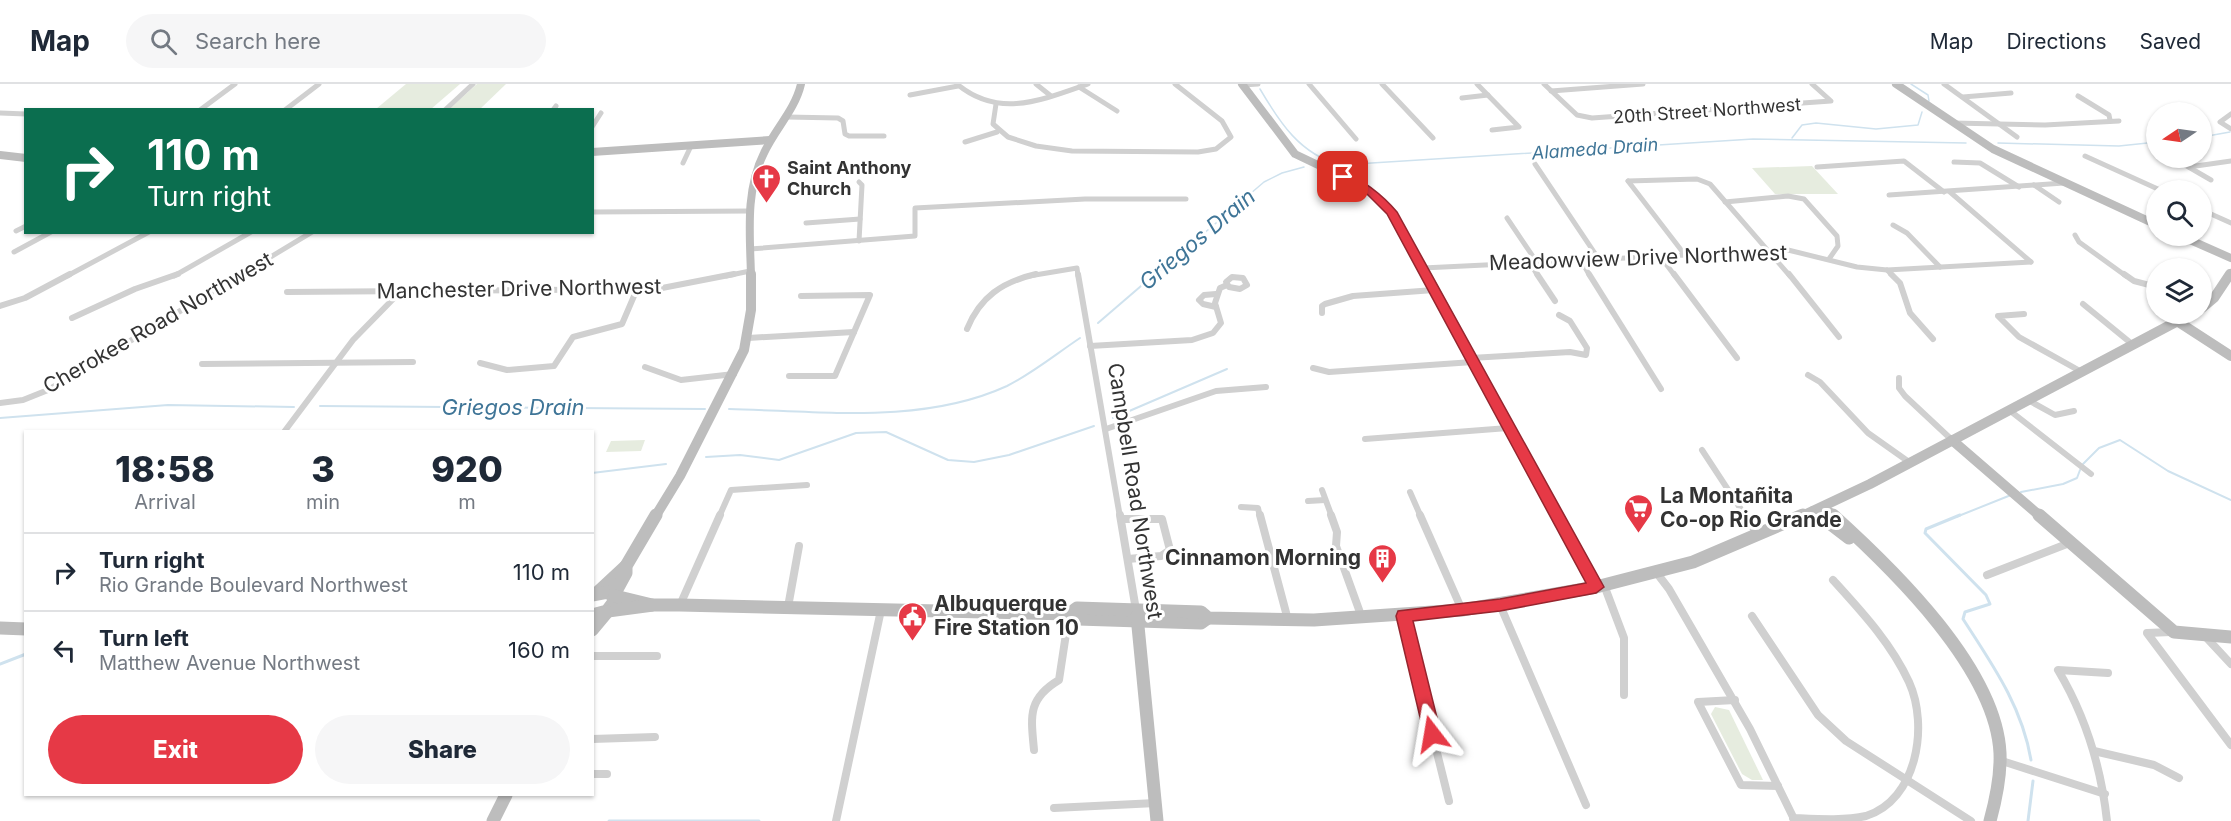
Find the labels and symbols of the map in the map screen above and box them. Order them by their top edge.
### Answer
street label: 20th Street Northwest [1612,93,1802,128]
north arrow [2146,102,2212,168]
water label: Alameda Drain [1530,134,1659,163]
pin [1317,151,1368,202]
place label: Saint Anthony Church [787,157,912,199]
church icon: Saint Anthony Church [750,162,782,204]
water label: Griegos Drain [1134,183,1260,295]
street label: Meadowview Drive Northwest [1489,240,1788,275]
street label: Cherokee Road Northwest [38,246,277,399]
street label: Manchester Drive Northwest [376,274,662,303]
street label: Campbell Road Northwest [1103,361,1168,621]
water label: Griegos Drain [441,394,585,420]
place label: La Montañita Co-op Rio Grande [1660,483,1842,532]
supermarket icon: La Montañita Co-op Rio Grande [1623,492,1655,534]
building icon: Cinnamon Morning [1366,542,1398,584]
place label: Cinnamon Morning [1165,545,1361,570]
place label: Albuquerque Fire Station 10 [934,591,1079,640]
public building icon: Albuquerque Fire Station 10 [897,600,929,642]
position arrow [1400,702,1464,766]

